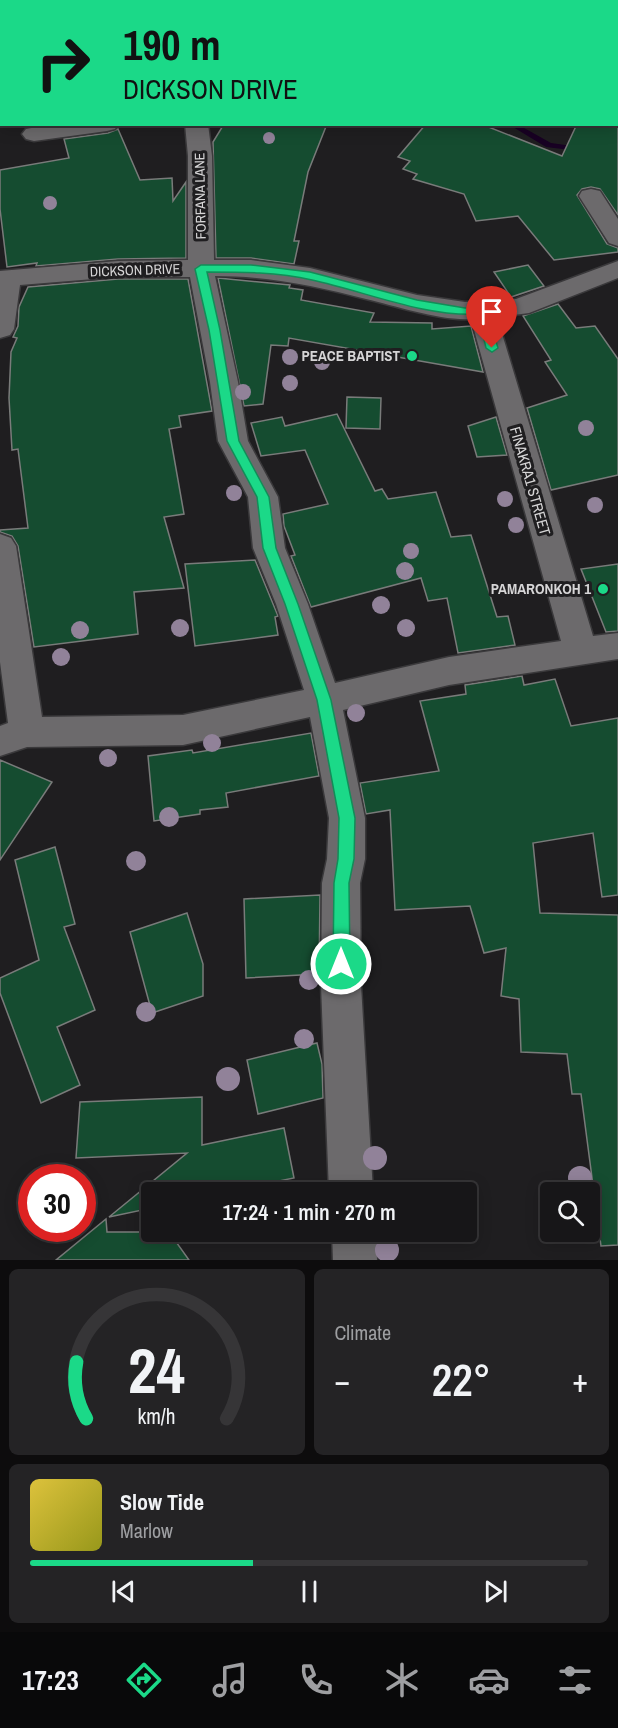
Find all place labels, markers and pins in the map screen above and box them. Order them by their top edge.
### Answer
pin [466,286,517,348]
place label: PEACE BAPTIST [302,345,400,366]
marker: PEACE BAPTIST [405,349,419,363]
place label: PAMARONKOH 1 [491,578,591,599]
marker: PAMARONKOH 1 [596,582,610,596]

